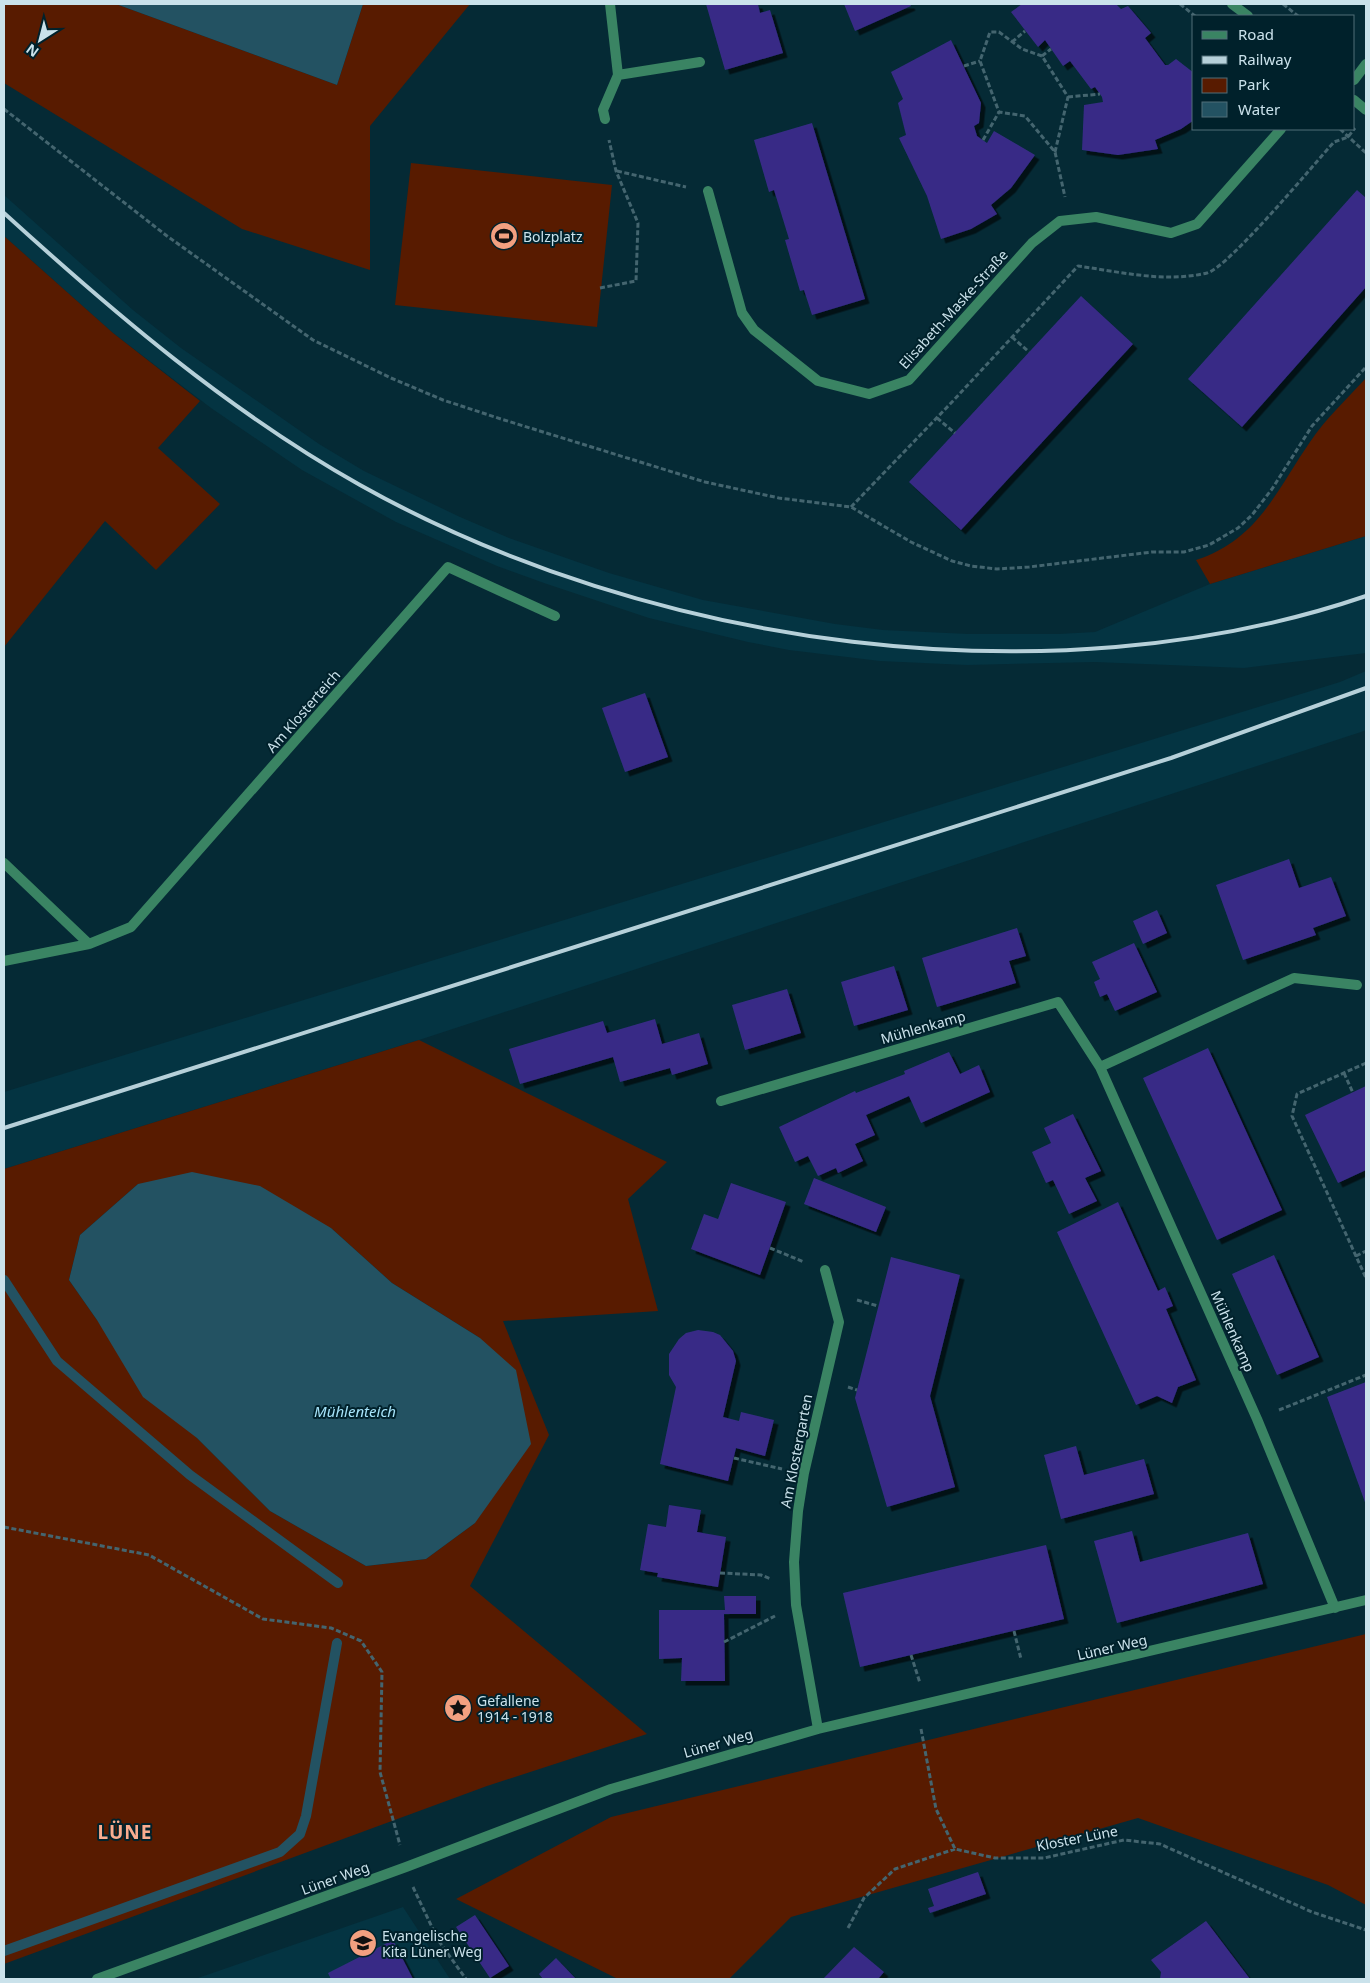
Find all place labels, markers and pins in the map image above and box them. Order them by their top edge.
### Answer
sports icon: Bolzplatz [489,221,519,251]
place label: Bolzplatz [523,227,583,246]
place label: Gefallene 1914 - 1918 [477,1691,553,1726]
place icon: Gefallene 1914 - 1918 [443,1693,473,1723]
place label: Evangelische Kita Lüner Weg [382,1926,482,1961]
school or university icon: Evangelische Kita Lüner Weg [348,1928,378,1958]

